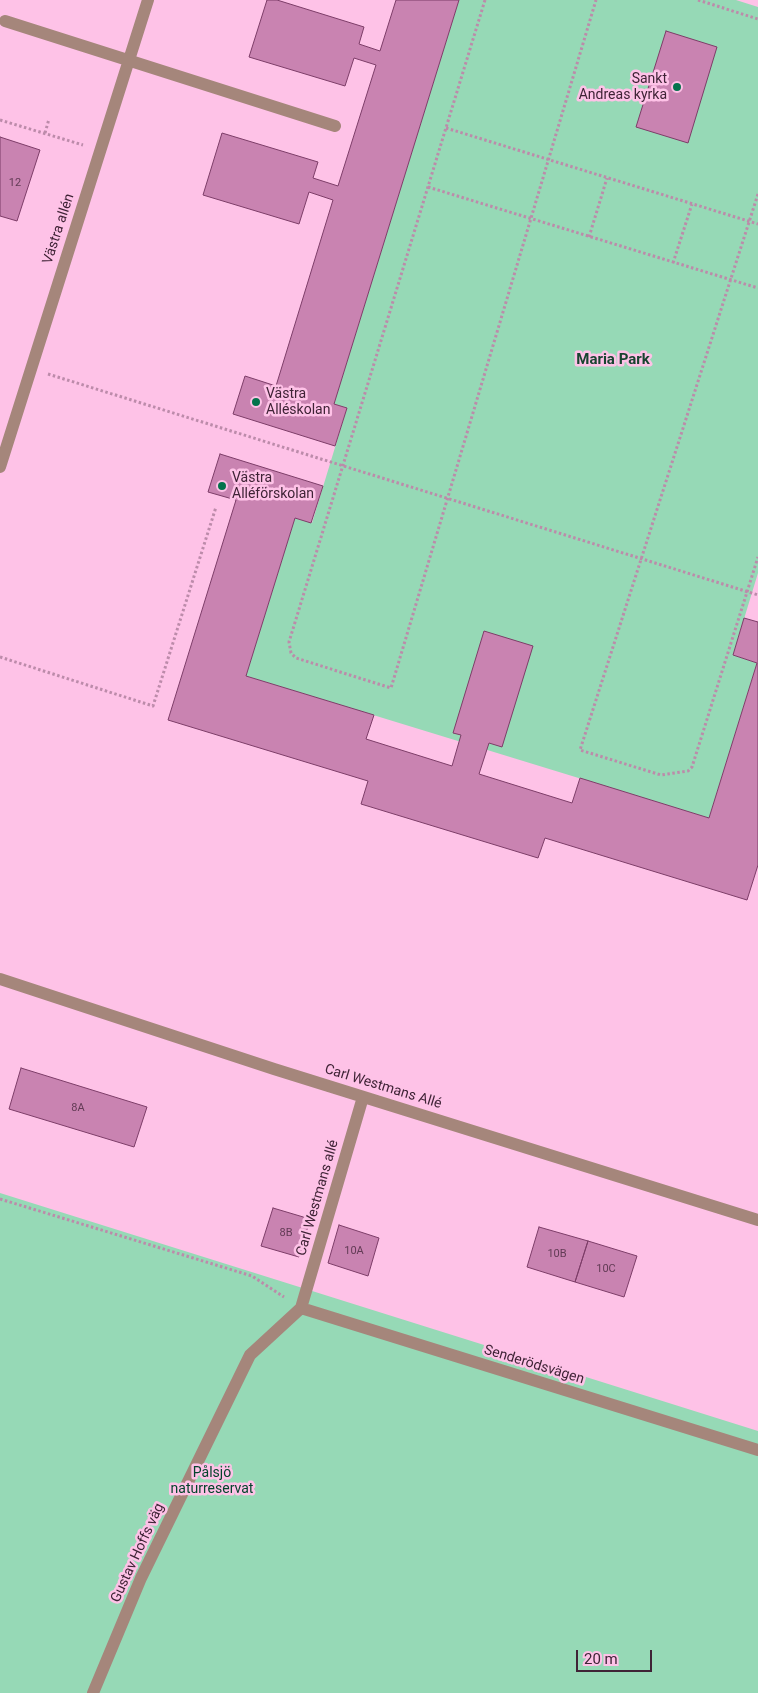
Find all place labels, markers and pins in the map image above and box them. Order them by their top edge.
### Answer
place label: Sankt Andreas kyrka [579,71,667,104]
marker: Sankt Andreas kyrka [671,81,683,93]
place label: Västra Alléskolan [266,386,330,418]
marker: Västra Alléskolan [250,396,262,408]
place label: Västra Alléförskolan [232,470,314,502]
marker: Västra Alléförskolan [216,480,228,492]

